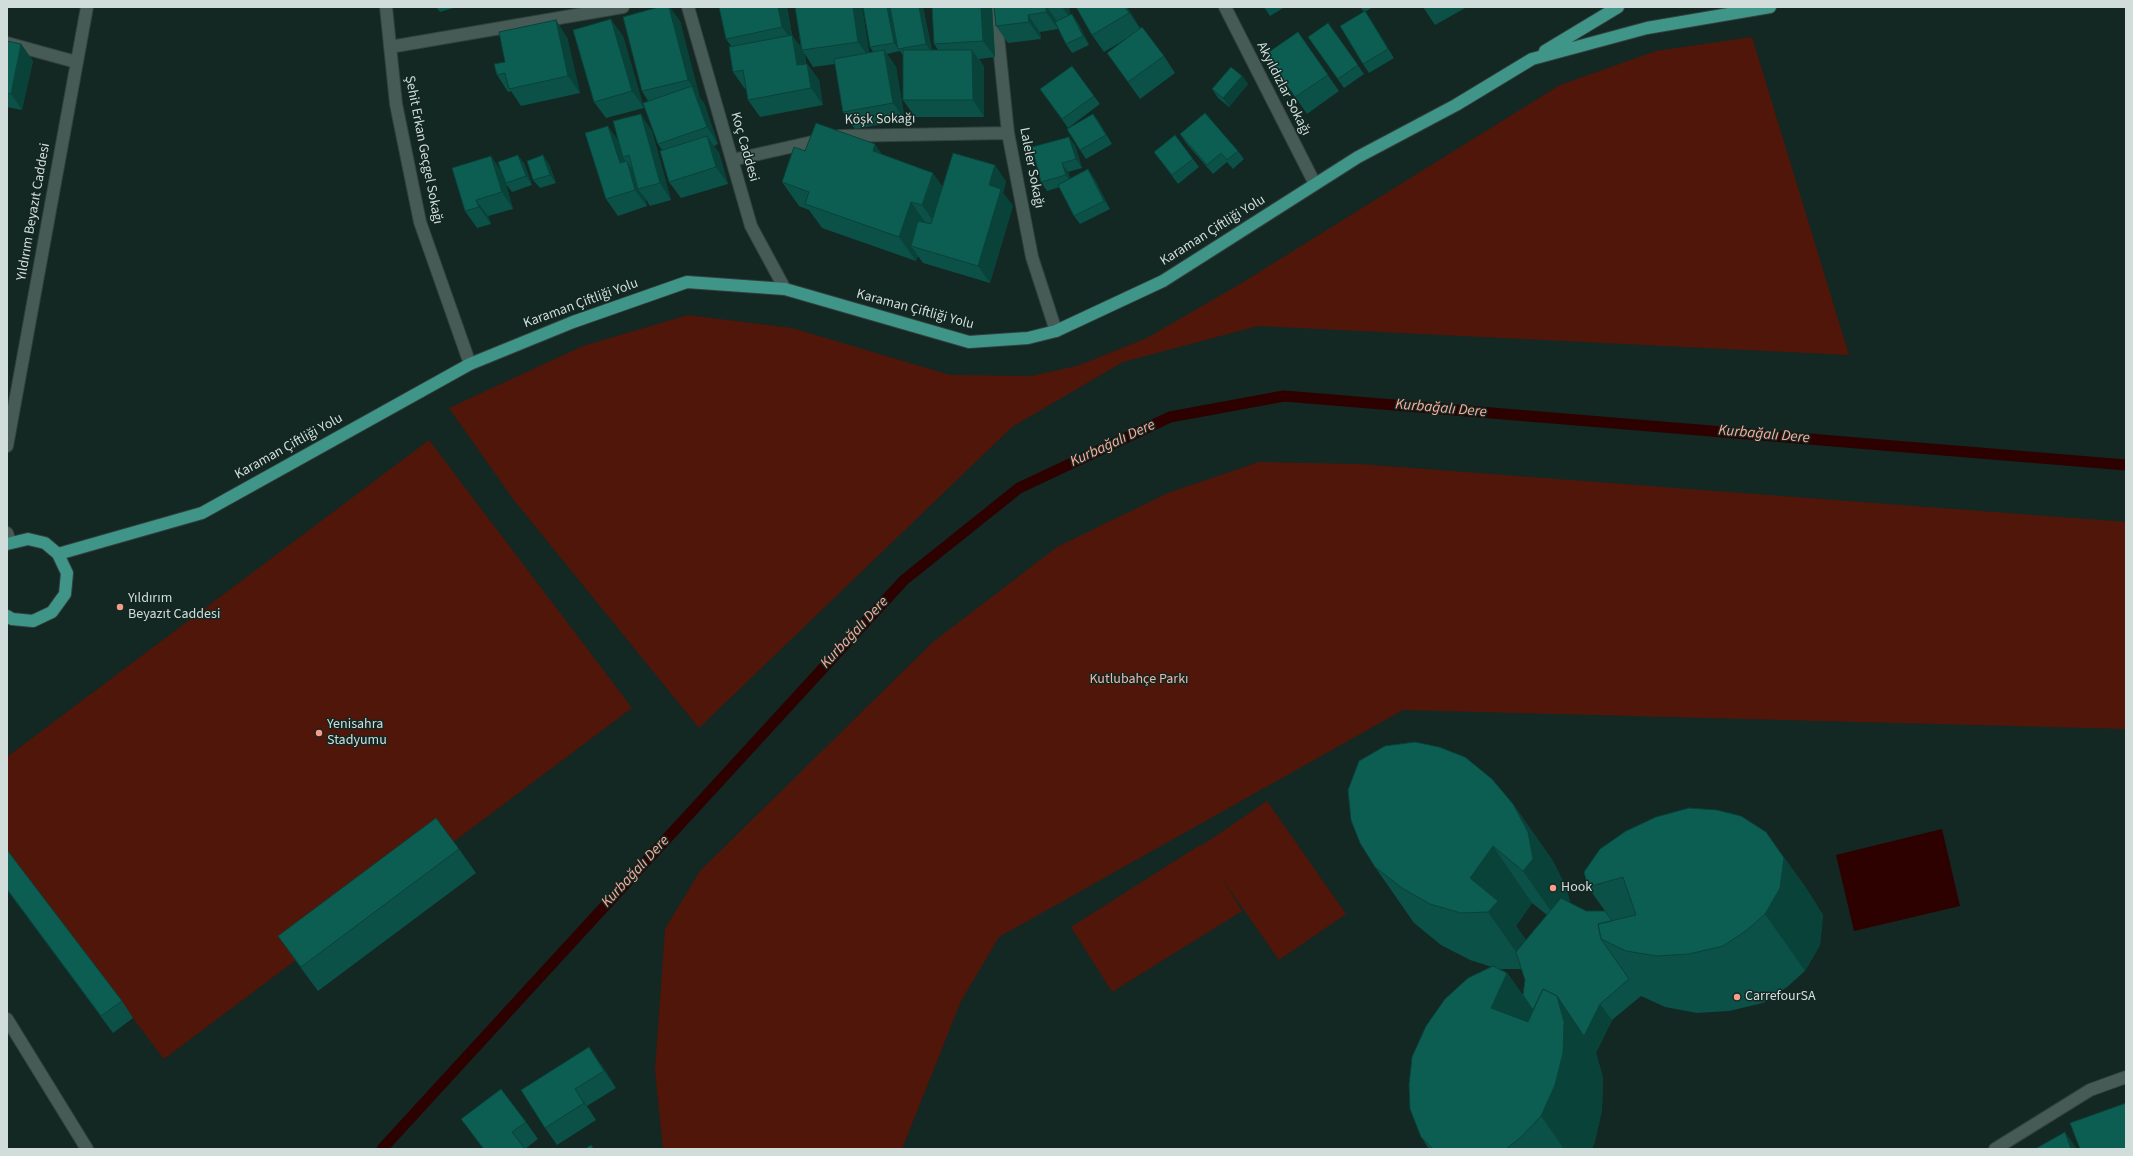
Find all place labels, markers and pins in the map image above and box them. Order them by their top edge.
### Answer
place label: Yıldırım Beyazıt Caddesi [128,591,220,624]
marker: Yıldırım Beyazıt Caddesi [115,602,125,612]
place label: Yenisahra Stadyumu [327,717,387,750]
marker: Yenisahra Stadyumu [314,728,324,738]
place label: Hook [1561,880,1592,896]
marker: Hook [1548,883,1558,893]
place label: CarrefourSA [1745,989,1816,1005]
marker: CarrefourSA [1732,992,1742,1002]

